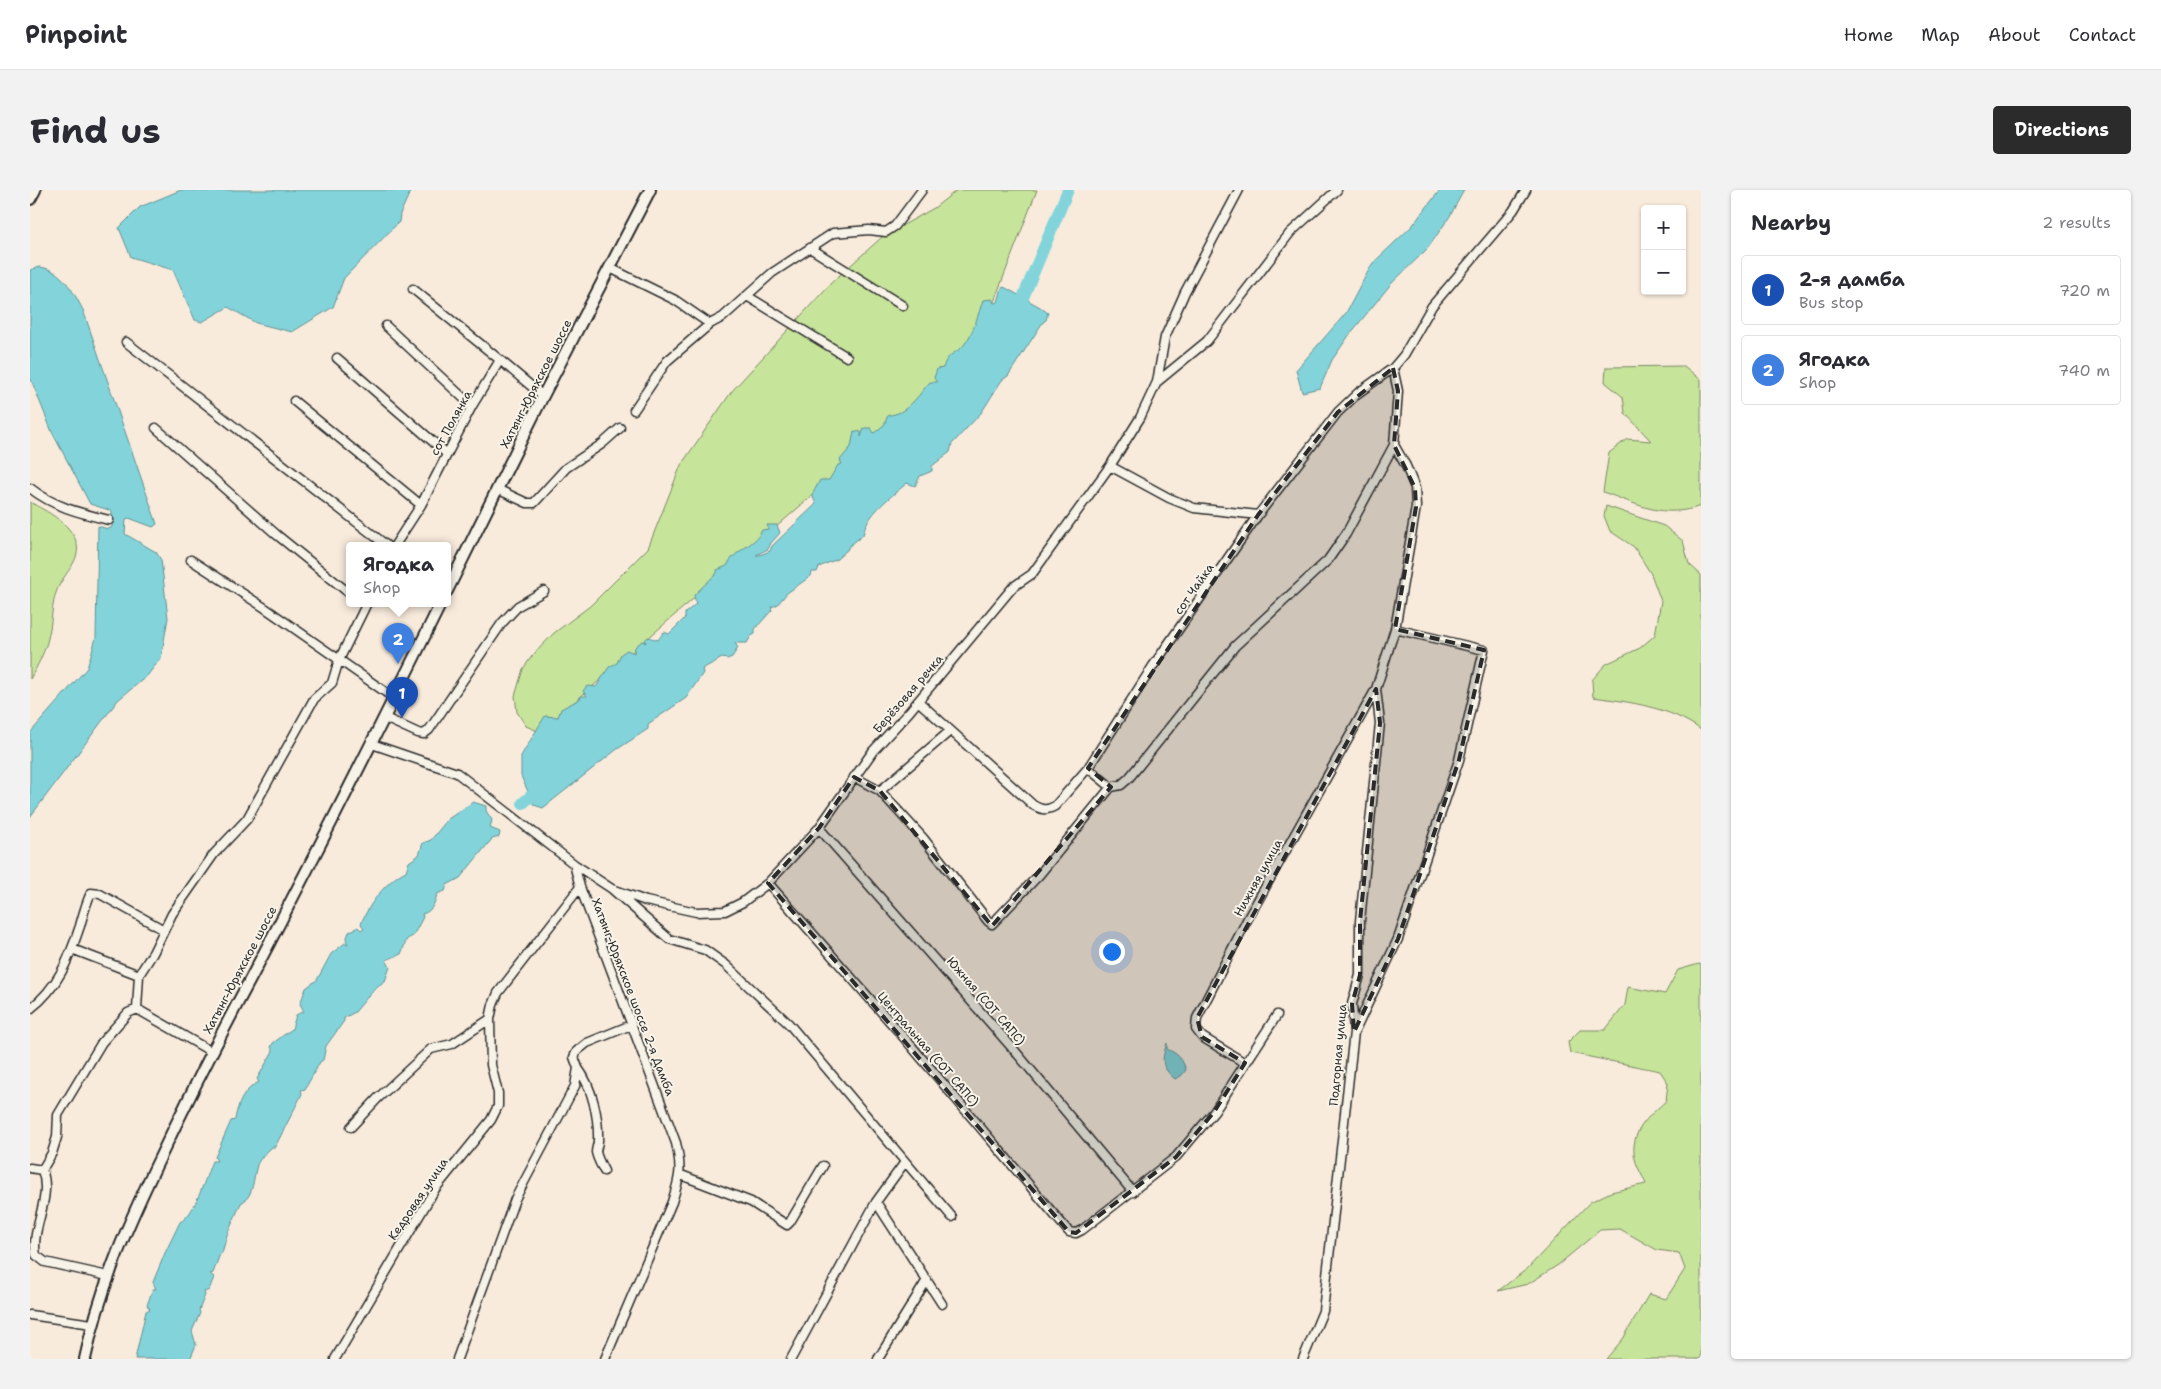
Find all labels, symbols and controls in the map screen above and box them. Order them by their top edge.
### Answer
text: Pinpoint [25,19,127,51]
text: Home [1844,23,1893,47]
text: Map [1921,23,1960,47]
text: About [1988,23,2041,47]
text: Contact [2069,23,2136,47]
button: Directions [1993,106,2131,154]
text: Find us [30,107,161,154]
map controls [1641,205,1686,295]
button: + [1641,205,1686,250]
text: Nearby [1751,209,1831,237]
text: 2 results [2042,212,2111,233]
button: − [1641,250,1686,295]
text: 2-я дамба [1799,267,1905,292]
text: 1 [1764,280,1772,301]
text: 720 m [2059,280,2110,301]
text: Bus stop [1799,292,1864,313]
street label: Хатынг-Юряхское шоссе [497,317,576,451]
text: Ягодка [1799,347,1870,372]
text: 2 [1762,360,1774,381]
text: 740 m [2058,360,2110,381]
text: Shop [1799,372,1836,393]
street label: сот Полянка [427,387,476,458]
popup [346,542,451,607]
text: Ягодка [363,552,434,577]
street label: сот Чайка [1170,560,1218,618]
text: Shop [363,577,400,598]
pin: 2 [382,623,414,664]
street label: Берёзовая речка [869,651,947,737]
pin: 1 [386,677,418,718]
street label: Нижняя улица [1230,836,1286,920]
street label: Хатынг-Юряхское шоссе 2-я Дамба [588,896,678,1099]
street label: Хатынг-Юряхское шоссе [199,903,281,1037]
your location [1099,939,1125,965]
street label: Южная (СОТ САПС) [943,954,1029,1048]
street label: Центральная (СОТ САПС) [874,988,982,1110]
street label: Подгорная улица [1326,1003,1350,1107]
street label: Кедровая улица [385,1154,452,1243]

